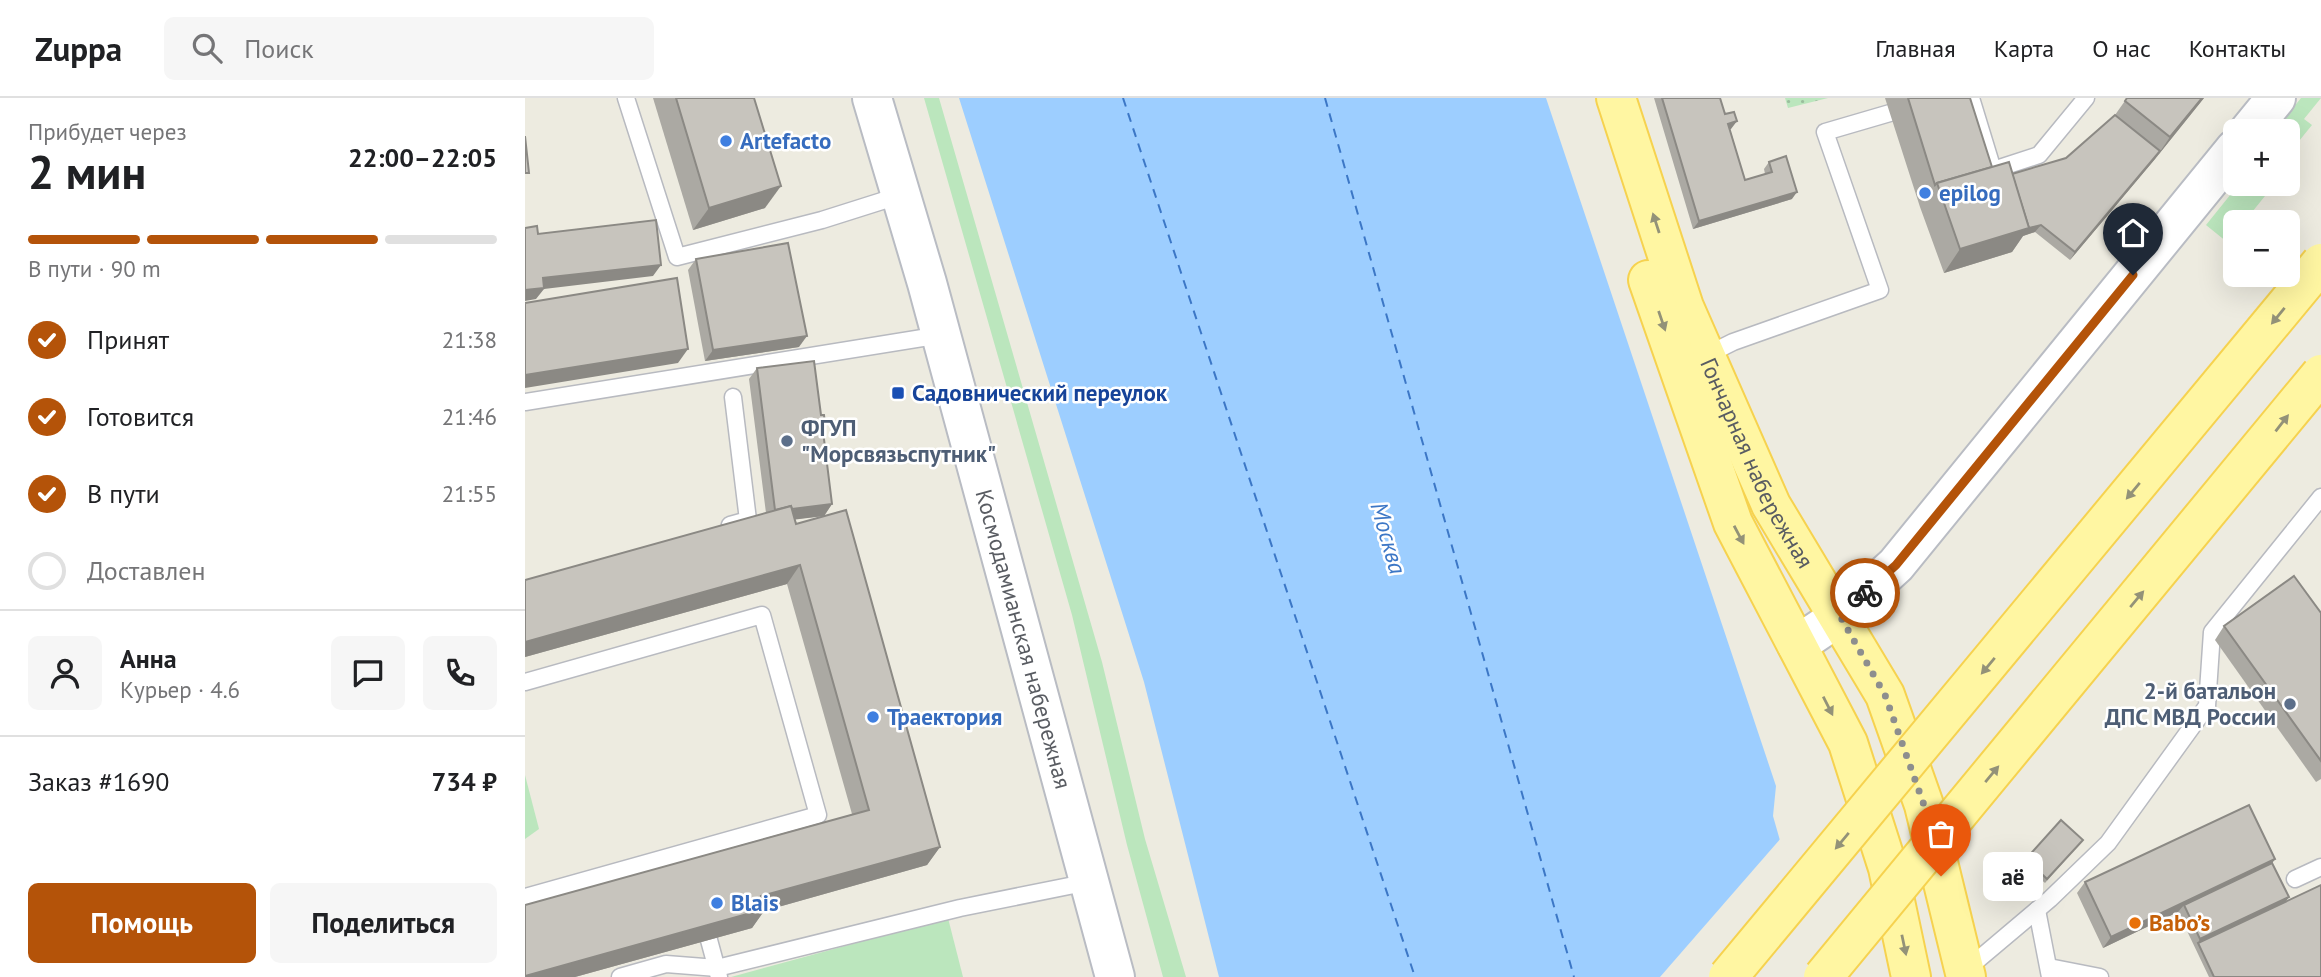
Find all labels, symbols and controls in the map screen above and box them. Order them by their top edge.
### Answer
search box [164,17,654,80]
text: Zuppa [35,27,122,70]
icon: search [188,29,226,67]
text: Поиск [244,32,314,65]
text: Главная [1875,33,1956,64]
text: Карта [1994,33,2054,64]
text: О нас [2092,33,2151,64]
text: Контакты [2189,33,2286,64]
text: Прибудет через [28,117,187,146]
map controls [2223,119,2300,287]
button: + [2223,119,2300,196]
place label: Artefacto [740,126,831,155]
marker: Artefacto [718,133,734,149]
text: 22:00–22:05 [348,141,497,174]
text: 2 мин [28,142,146,202]
place label: epilog [1939,178,2001,207]
marker: epilog [1917,185,1933,201]
pin [2103,203,2163,275]
button: − [2223,210,2300,287]
one-way arrow [1650,212,1661,233]
icon: home [2114,214,2152,252]
text: В пути · 90 m [28,254,161,283]
one-way arrow [2271,307,2286,324]
one-way arrow [1657,310,1668,331]
icon: check [28,321,66,359]
text: Принят [87,323,169,356]
text: 21:38 [442,325,497,354]
street label: Гончарная набережная [1694,353,1820,573]
place label: Садовнический переулок [912,378,1168,407]
marker: Садовнический переулок [890,385,906,401]
icon: check [28,398,66,436]
text: Готовится [87,400,194,433]
text: 21:46 [442,402,497,431]
place label: ФГУП "Морсвязьспутник" [801,413,996,468]
one-way arrow [2275,415,2290,433]
marker: ФГУП "Морсвязьспутник" [779,433,795,449]
icon: check [28,475,66,513]
text: В пути [87,477,160,510]
text: 21:55 [442,479,497,508]
one-way arrow [2126,483,2141,500]
street label: Космодамианская набережная [970,486,1078,792]
water label: Москва [1363,498,1414,578]
one-way arrow [1733,525,1745,545]
text: Доставлен [87,554,206,587]
courier [1830,558,1900,628]
icon: bike [1846,574,1884,612]
one-way arrow [2130,590,2145,608]
button: person [28,636,102,710]
button: chat [331,636,405,710]
button: phone [423,636,497,710]
text: Анна [120,642,177,675]
one-way arrow [1980,657,1995,675]
text: Курьер · 4.6 [120,675,240,704]
place label: 2-й батальон ДПС МВД России [2105,676,2276,731]
one-way arrow [1823,696,1834,716]
marker: 2-й батальон ДПС МВД России [2282,696,2298,712]
place label: Траектория [887,702,1002,731]
marker: Траектория [865,709,881,725]
text: Заказ #1690 [28,765,170,798]
text: 734 ₽ [431,765,497,798]
one-way arrow [1984,765,1999,782]
pin [1911,804,1971,876]
icon: bag [1922,815,1960,853]
one-way arrow [1835,832,1850,849]
callout: аё [1983,852,2043,900]
text: аё [2001,862,2025,891]
button: Помощь [28,883,256,963]
button: Поделиться [270,883,497,963]
place label: Blais [731,888,779,917]
marker: Blais [709,895,725,911]
place label: Babo’s [2149,908,2210,937]
marker: Babo’s [2127,915,2143,931]
one-way arrow [1899,934,1910,956]

